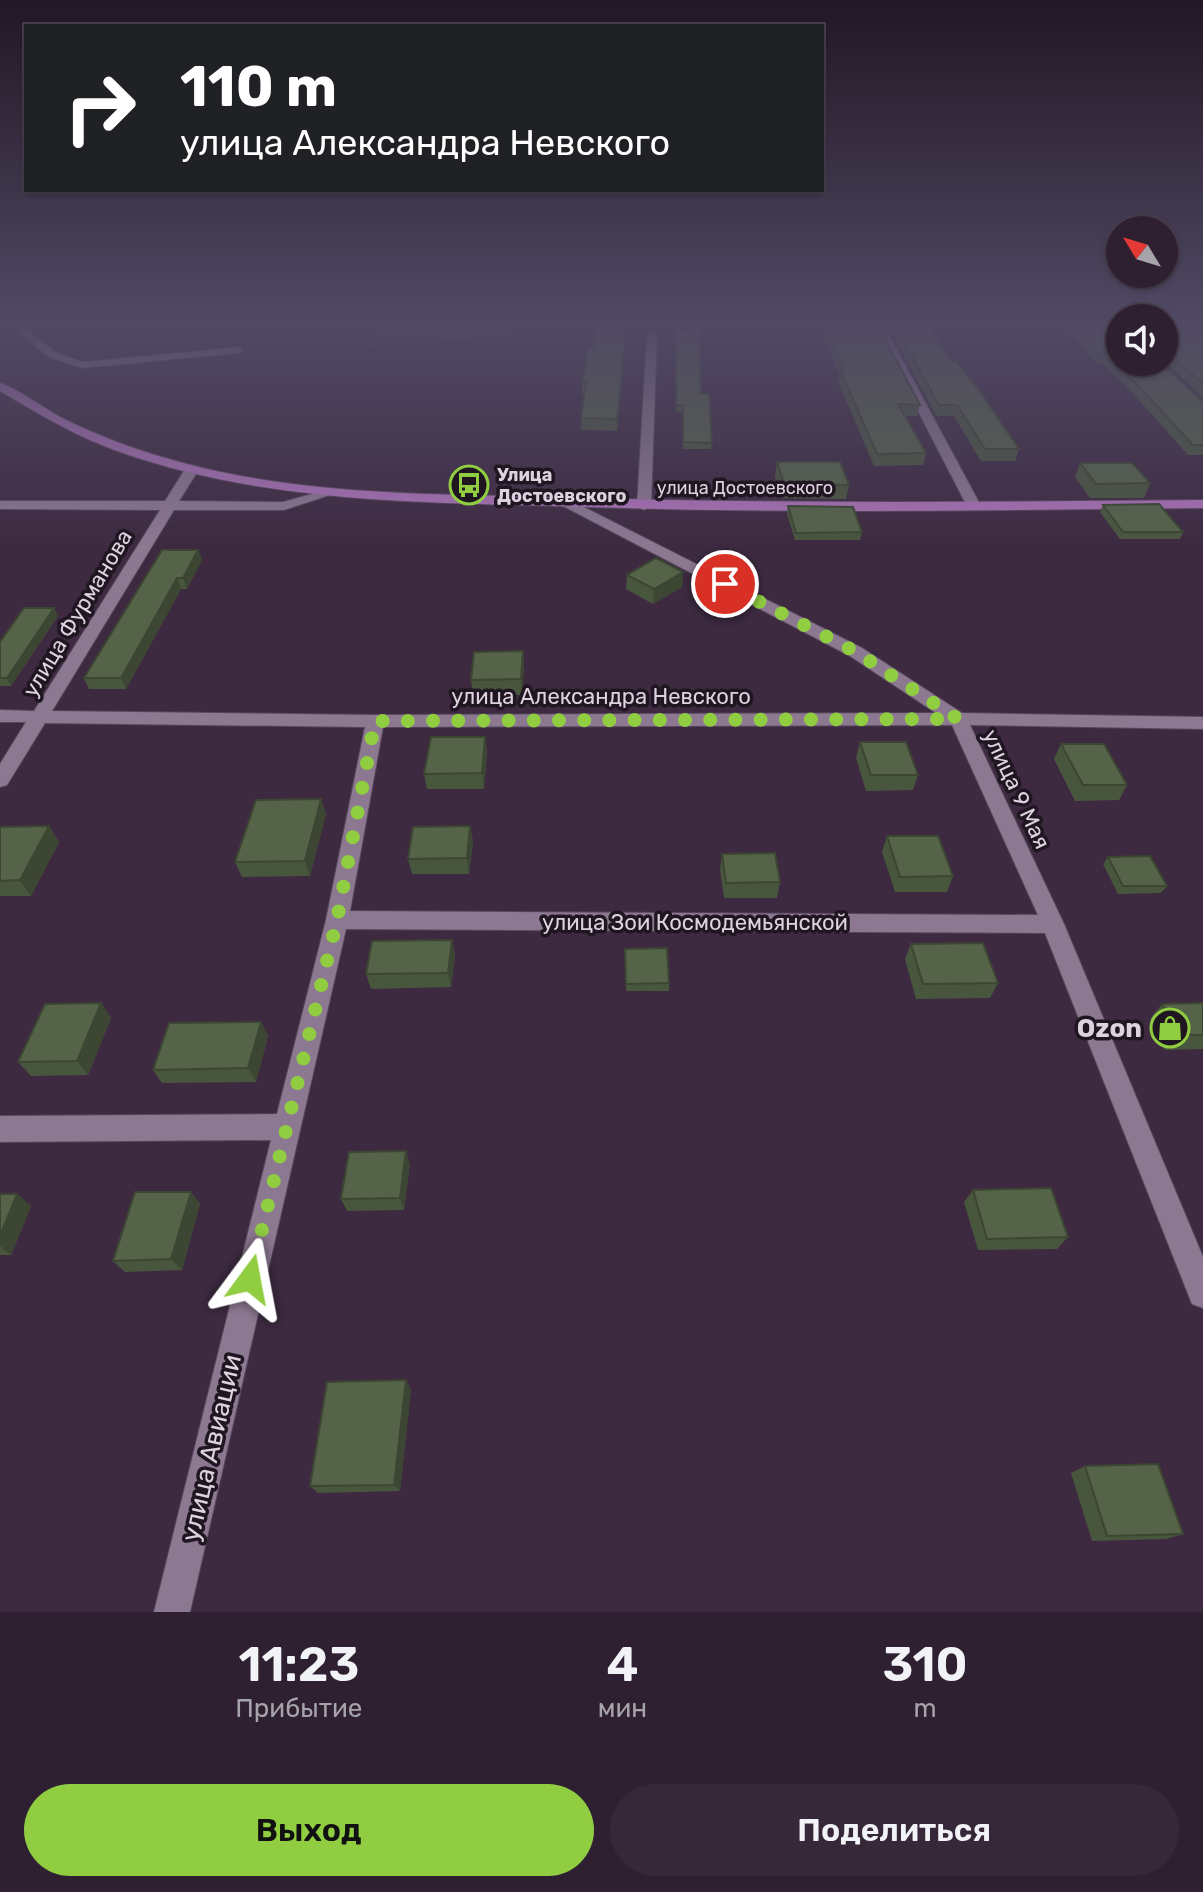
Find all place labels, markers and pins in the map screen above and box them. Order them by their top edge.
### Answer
bus stop icon: Улица Достоевского [448,464,490,506]
place label: Улица Достоевского [497,464,626,507]
pin [691,550,759,618]
shop icon: Ozon [1149,1007,1191,1049]
place label: Ozon [1077,1013,1142,1044]

